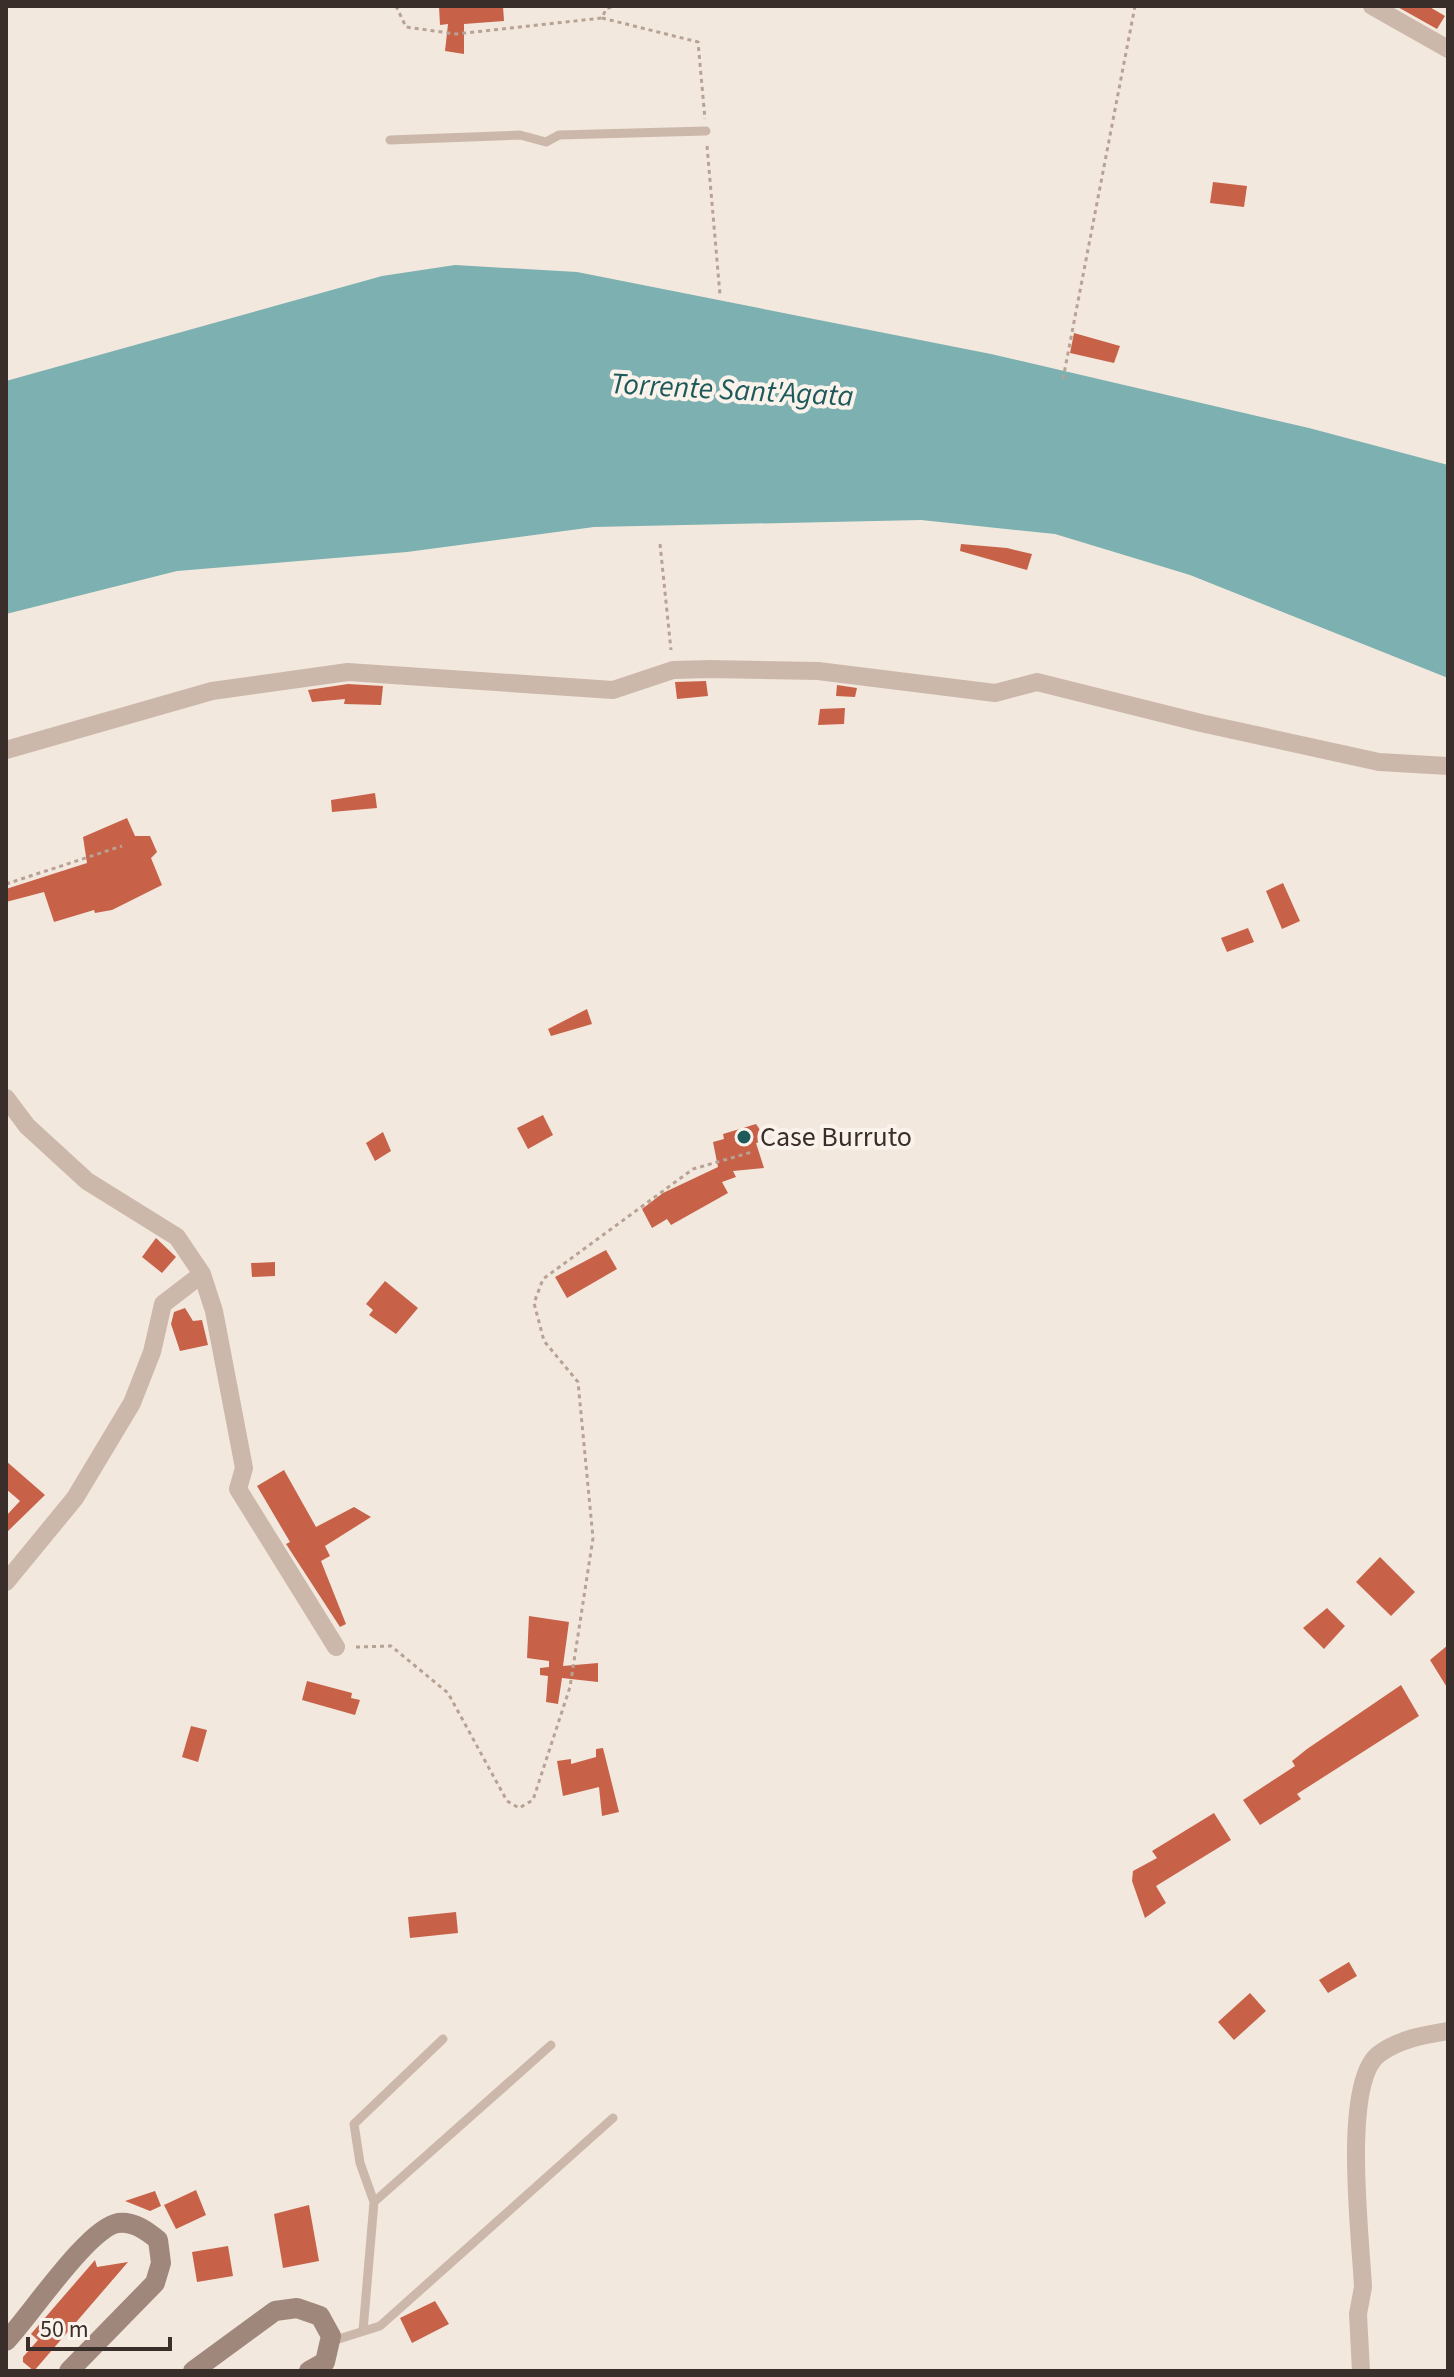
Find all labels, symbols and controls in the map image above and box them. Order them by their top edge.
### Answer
water label: Torrente Sant'Agata [609,362,855,418]
place label: Case Burruto [760,1117,912,1157]
marker: Case Burruto [735,1128,753,1146]
scale bar [28,2301,170,2351]
text: 50 m [40,2312,89,2347]

